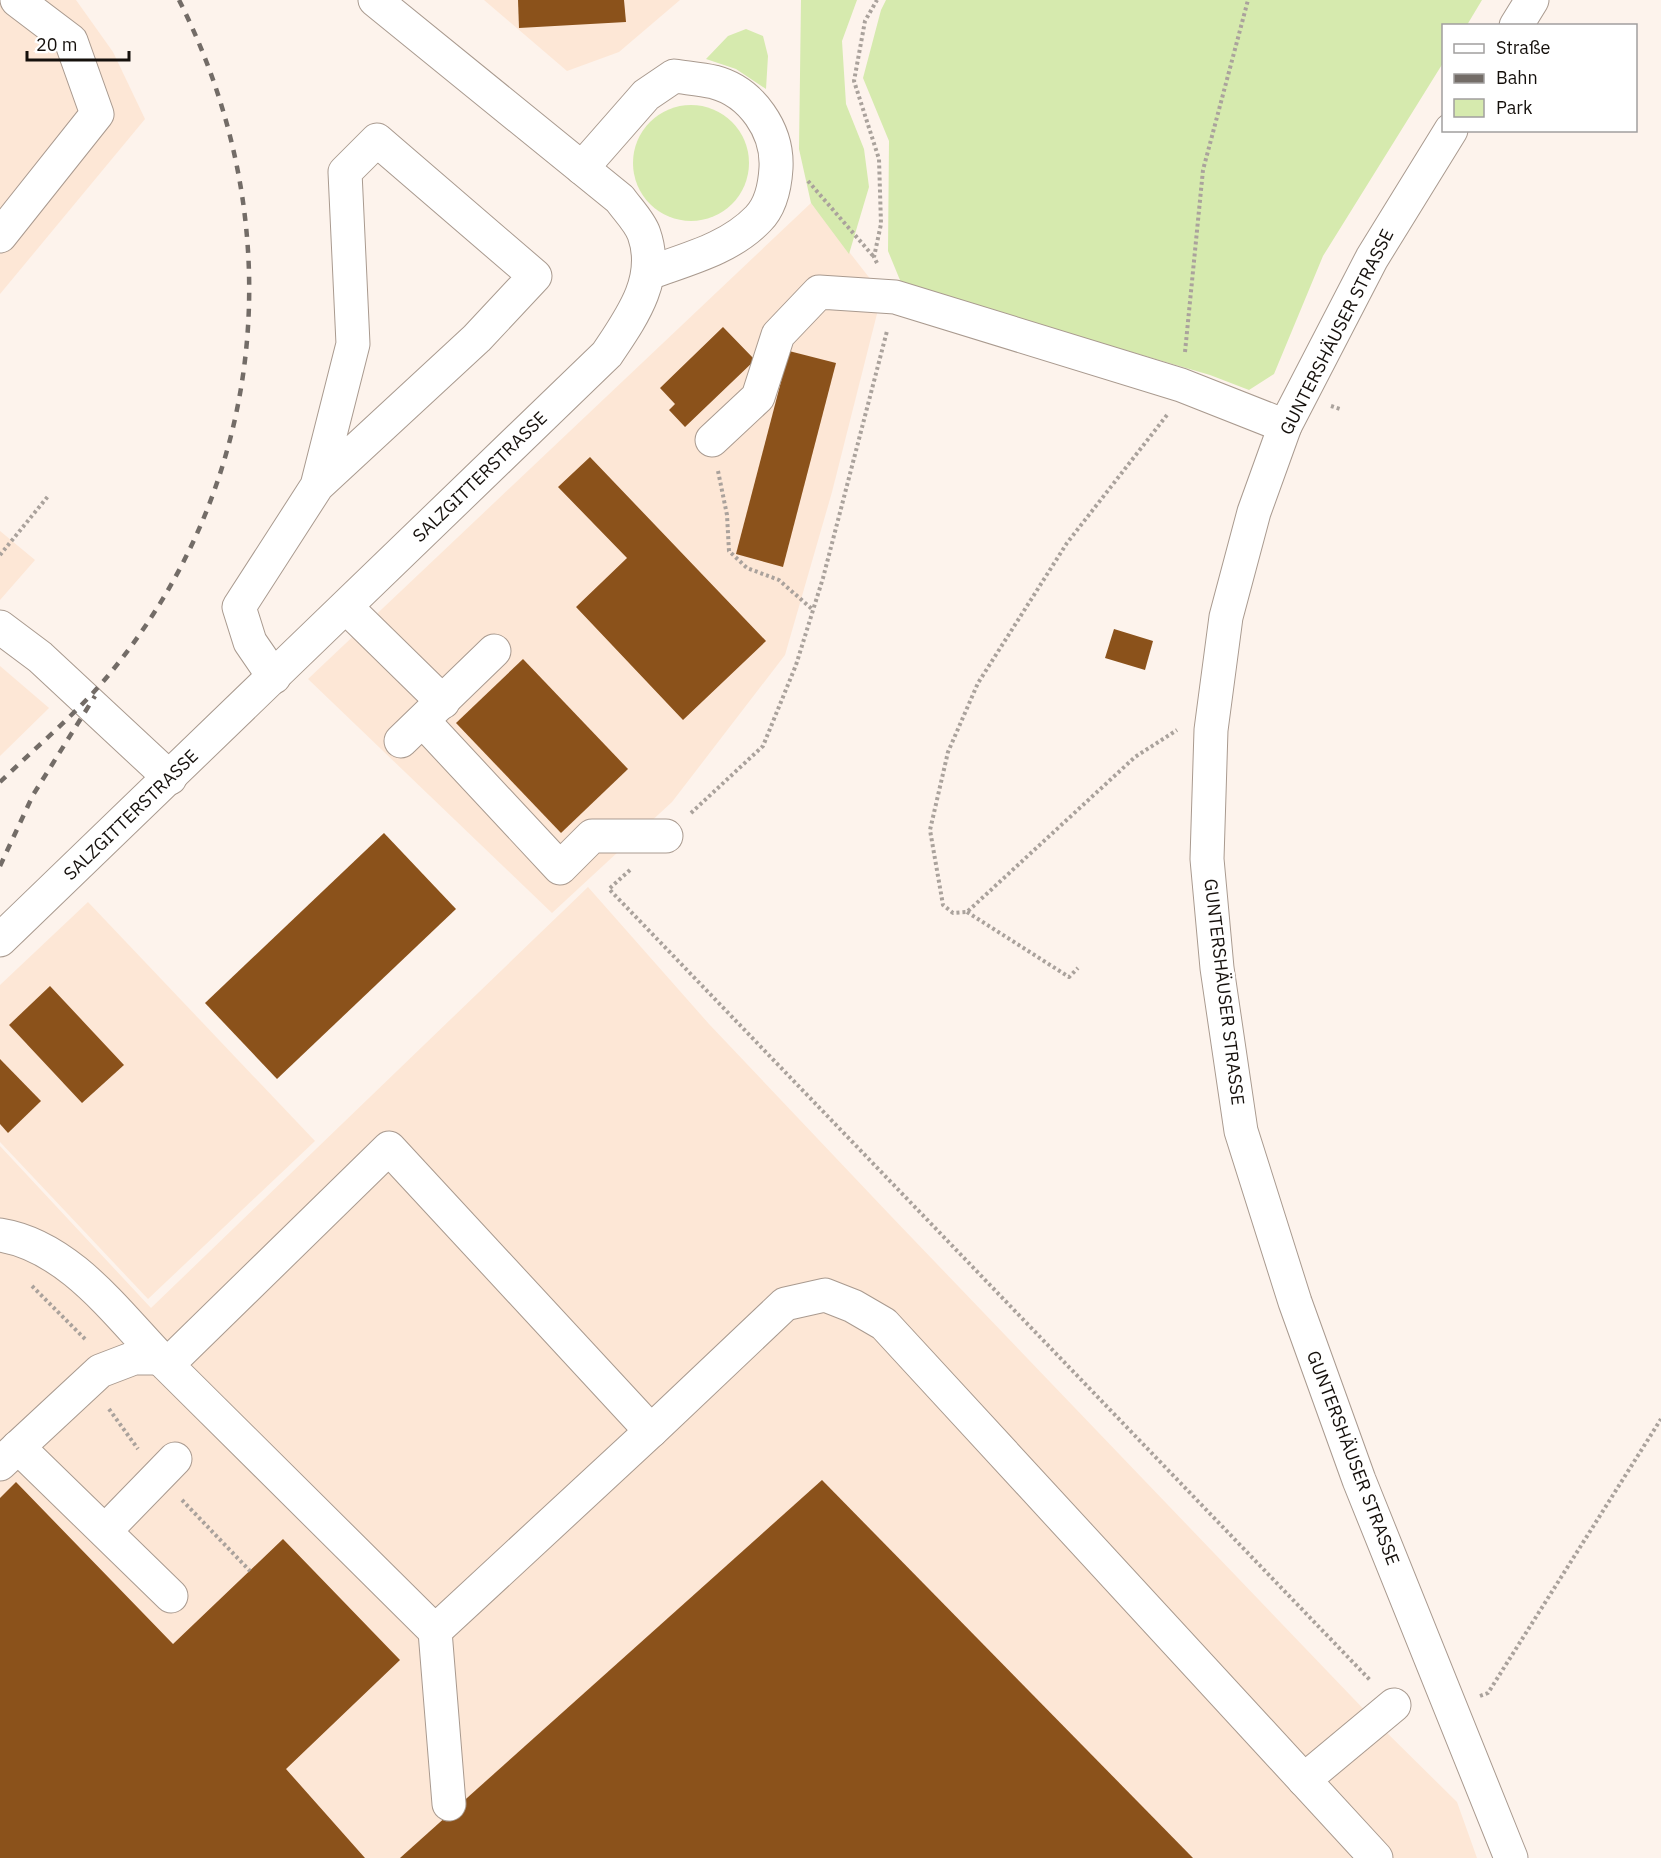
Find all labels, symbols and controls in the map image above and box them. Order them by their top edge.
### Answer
scale bar [27,24,129,62]
legend [1442,24,1637,132]
text: 20 m [36,33,78,56]
text: Straße [1496,36,1550,59]
text: Bahn [1496,66,1538,89]
text: Park [1496,96,1533,119]
street label: GUNTERSHÄUSER STRASSE [1275,225,1399,439]
street label: SALZGITTERSTRASSE [407,406,552,547]
street label: SALZGITTERSTRASSE [58,744,203,885]
street label: GUNTERSHÄUSER STRASSE [1199,877,1250,1106]
street label: GUNTERSHÄUSER STRASSE [1302,1347,1405,1568]

